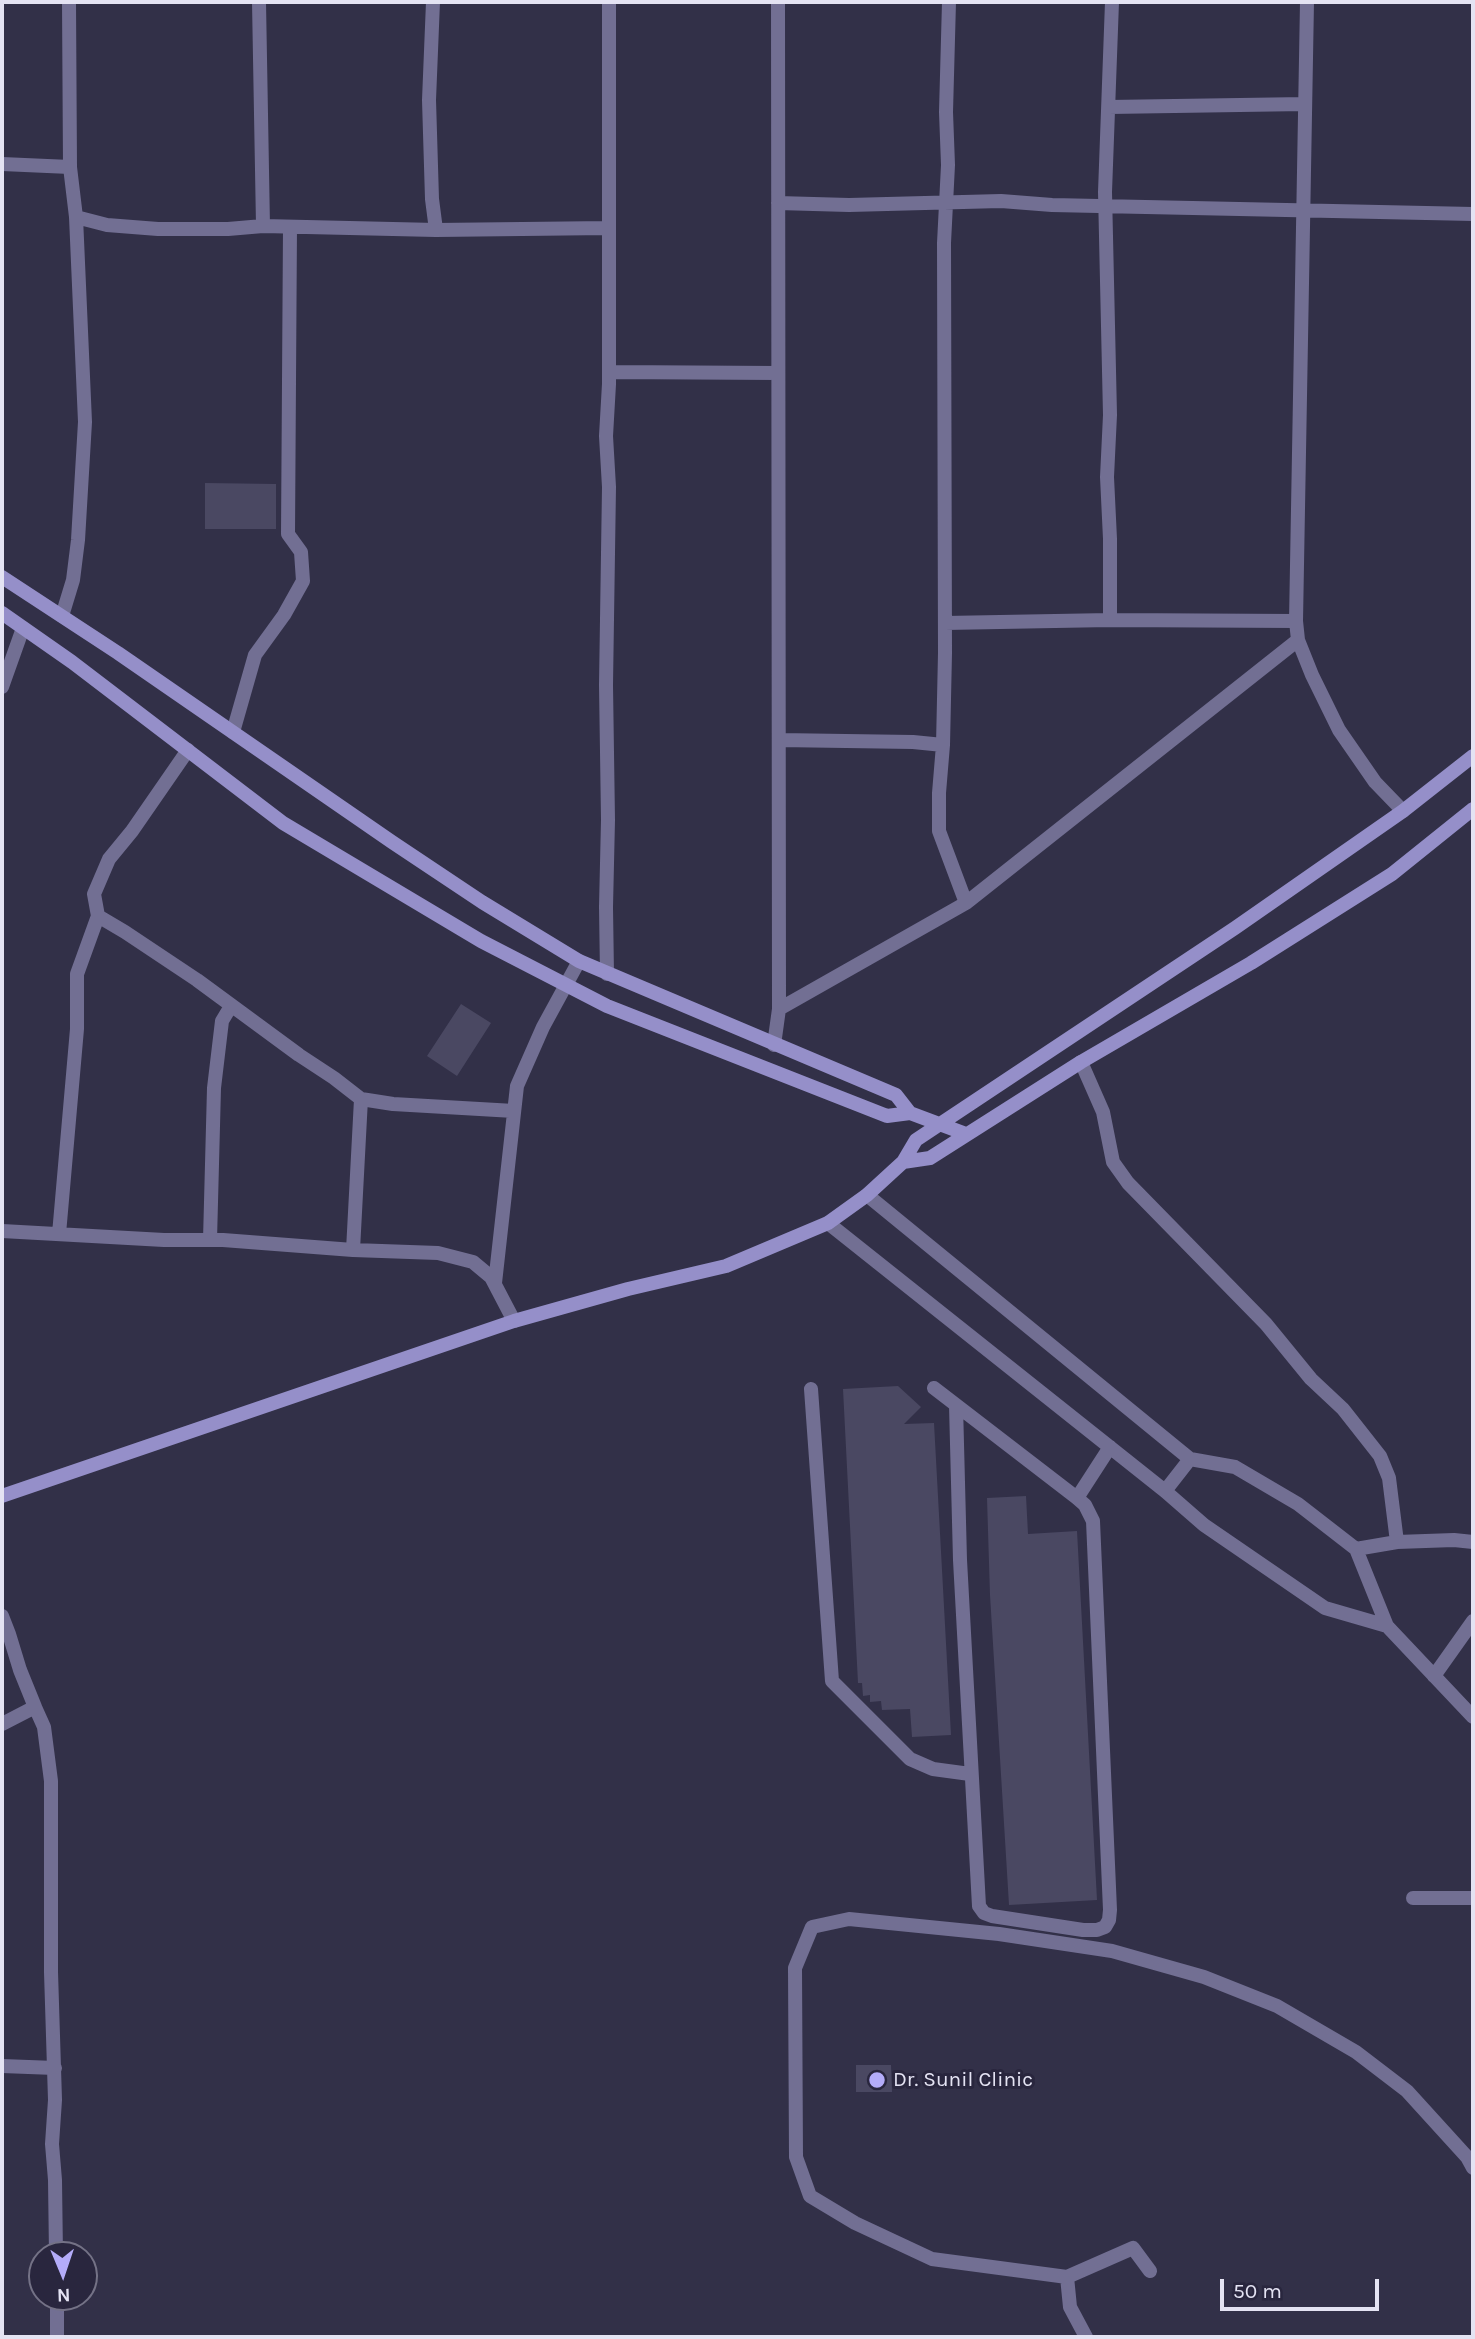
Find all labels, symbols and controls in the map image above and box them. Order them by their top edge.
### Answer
place label: Dr. Sunil Clinic [893,2067,1033,2093]
marker: Dr. Sunil Clinic [867,2070,887,2090]
north arrow [28,2241,98,2311]
scale bar [1223,2266,1382,2310]
text: 50 m [1233,2279,1282,2303]
text: N [56,2284,71,2306]

